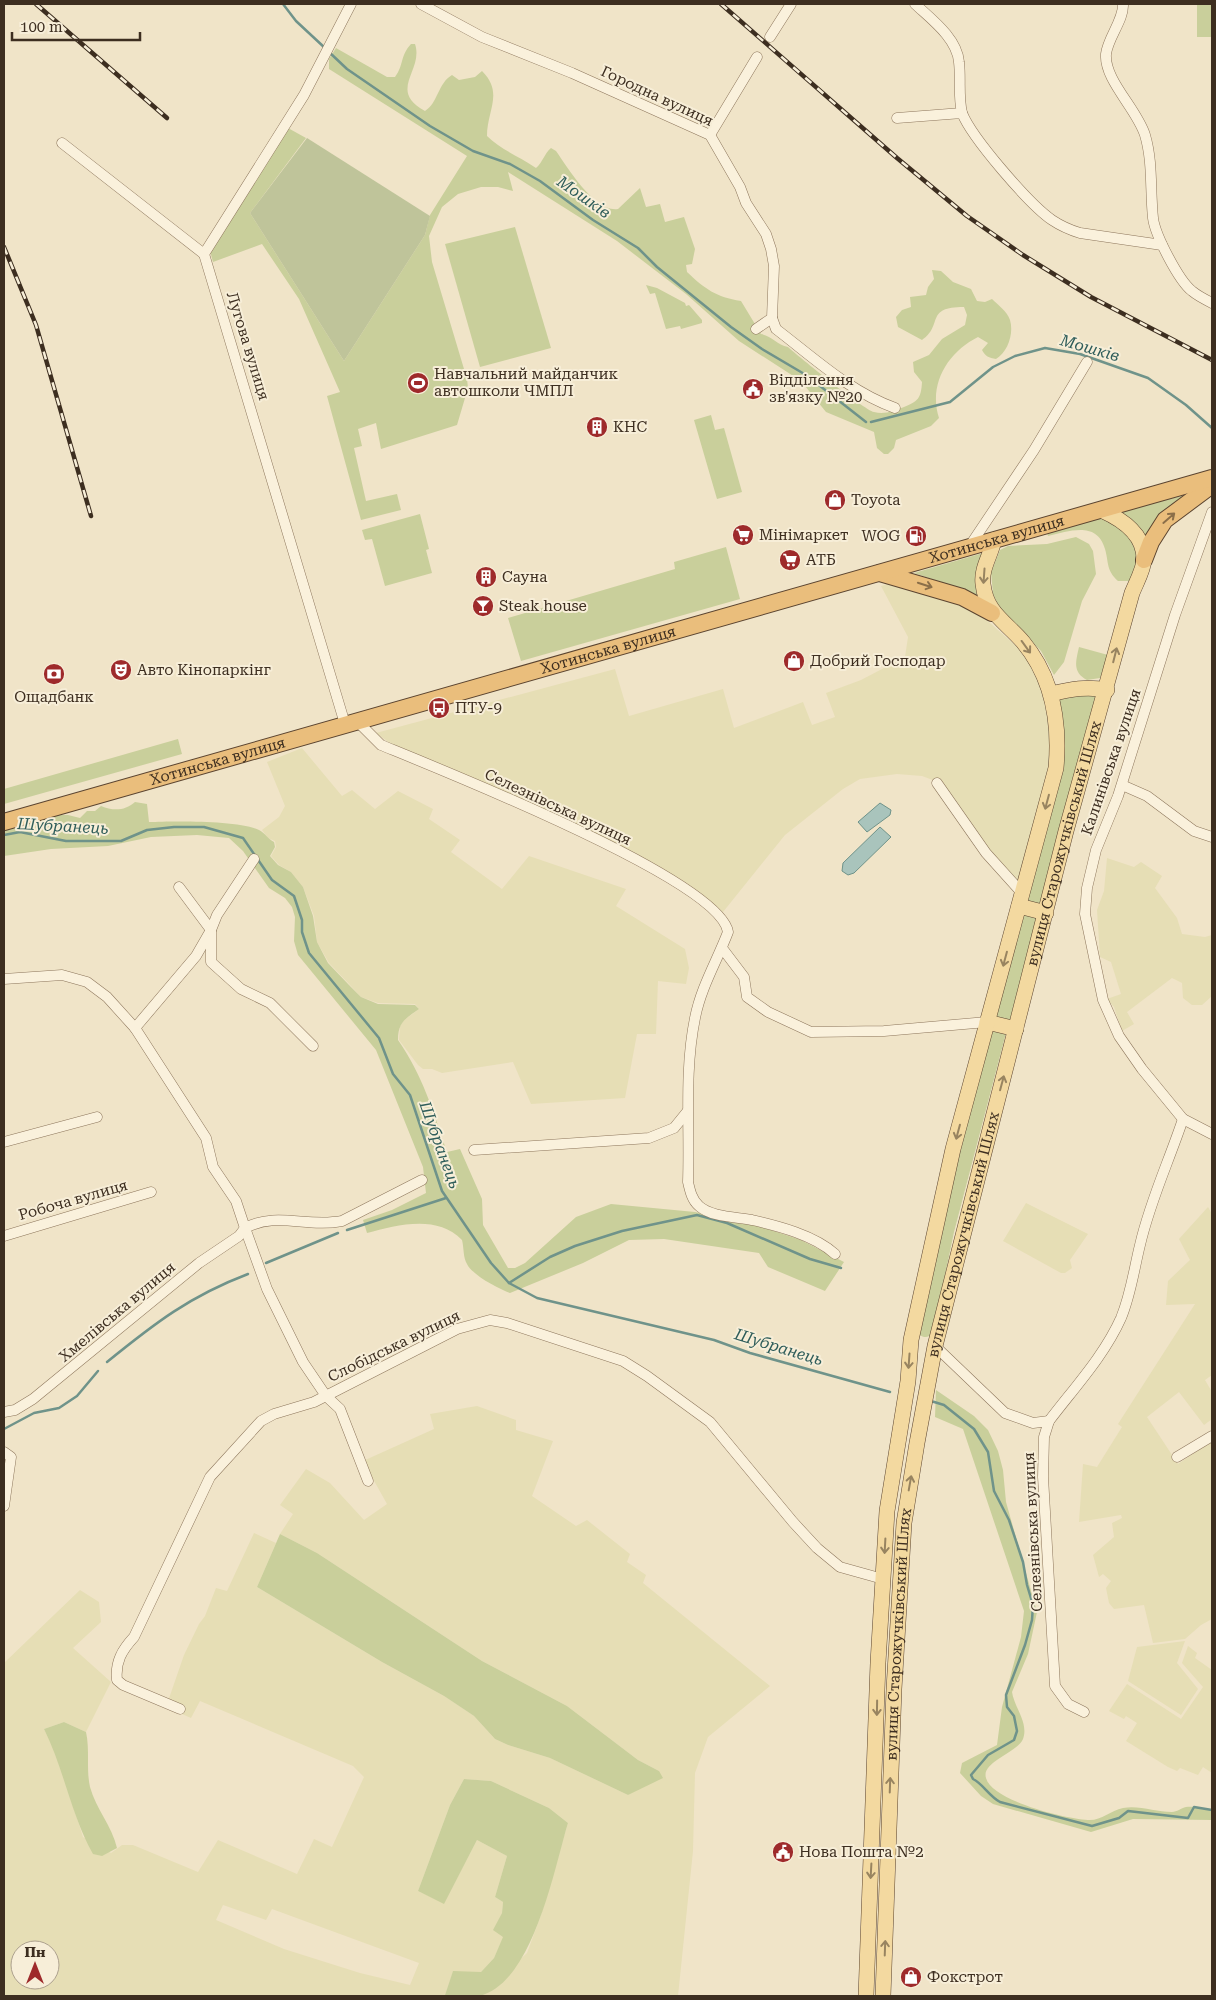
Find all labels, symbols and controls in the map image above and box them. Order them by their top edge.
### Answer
scale bar [12,10,140,42]
text: 100 m [20,18,63,36]
street label: Городна вулиця [598,62,716,130]
water label: Мошків [553,171,614,222]
street label: Лугова вулиця [223,290,273,402]
water label: Мошків [1057,330,1122,366]
place label: Навчальний майданчик автошколи ЧМПЛ [434,365,619,400]
sports icon: Навчальний майданчик автошколи ЧМПЛ [406,371,430,395]
place label: Відділення зв'язку №20 [769,371,862,406]
public building icon: Відділення зв'язку №20 [741,377,765,401]
building icon: КНС [585,415,609,439]
place label: КНС [613,418,647,436]
shop icon: Toyota [823,488,847,512]
place label: Toyota [851,491,900,509]
street label: Хотинська вулиця [927,511,1066,567]
one-way arrow [1162,513,1175,524]
supermarket icon: Мінімаркет [731,523,755,547]
fuel station icon: WOG [904,524,928,548]
place label: Мінімаркет [759,526,849,544]
place label: WOG [861,527,900,545]
supermarket icon: АТБ [778,548,802,572]
place label: АТБ [806,551,836,569]
building icon: Сауна [474,565,498,589]
place label: Сауна [502,568,547,586]
one-way arrow [979,568,988,584]
one-way arrow [917,581,933,590]
bar icon: Steak house [471,594,495,618]
place label: Steak house [499,597,587,615]
street label: Хотинська вулиця [538,622,678,678]
one-way arrow [1021,640,1031,654]
one-way arrow [1111,648,1120,664]
shop icon: Добрий Господар [782,649,806,673]
place label: Добрий Господар [810,652,946,670]
theatre icon: Авто Кінопаркінг [109,658,133,682]
place label: Авто Кінопаркінг [137,661,271,679]
bank icon: Ощадбанк [42,662,66,686]
street label: Калинівська вулиця [1077,686,1145,838]
place label: Ощадбанк [14,688,94,706]
bus stop icon: ПТУ-9 [427,696,451,720]
place label: ПТУ-9 [455,699,502,717]
street label: вулиця Старожучківський Шлях [1023,719,1105,968]
street label: Хотинська вулиця [148,733,287,789]
street label: Селезнівська вулиця [482,765,634,849]
one-way arrow [1042,793,1051,809]
water label: Шубранець [16,814,109,838]
one-way arrow [999,950,1009,966]
one-way arrow [998,1076,1007,1092]
water label: Шубранець [415,1098,465,1191]
street label: вулиця Старожучківський Шлях [924,1110,1003,1359]
one-way arrow [952,1124,962,1140]
street label: Робоча вулиця [16,1176,130,1224]
street label: Хмелівська вулиця [55,1258,179,1366]
street label: Слобідська вулиця [325,1306,463,1386]
water label: Шубранець [731,1324,826,1369]
one-way arrow [904,1352,914,1368]
street label: Селезнівська вулиця [1020,1452,1046,1612]
one-way arrow [905,1476,915,1492]
street label: вулиця Старожучківський Шлях [882,1506,915,1761]
one-way arrow [881,1538,890,1554]
one-way arrow [872,1700,881,1716]
one-way arrow [885,1777,895,1794]
public building icon: Нова Пошта №2 [771,1840,795,1864]
place label: Нова Пошта №2 [799,1843,924,1861]
one-way arrow [867,1863,876,1879]
north arrow [10,1940,60,1990]
one-way arrow [880,1940,889,1956]
text: Пн [25,1944,46,1960]
shop icon: Фокстрот [899,1965,923,1989]
place label: Фокстрот [927,1968,1003,1986]

